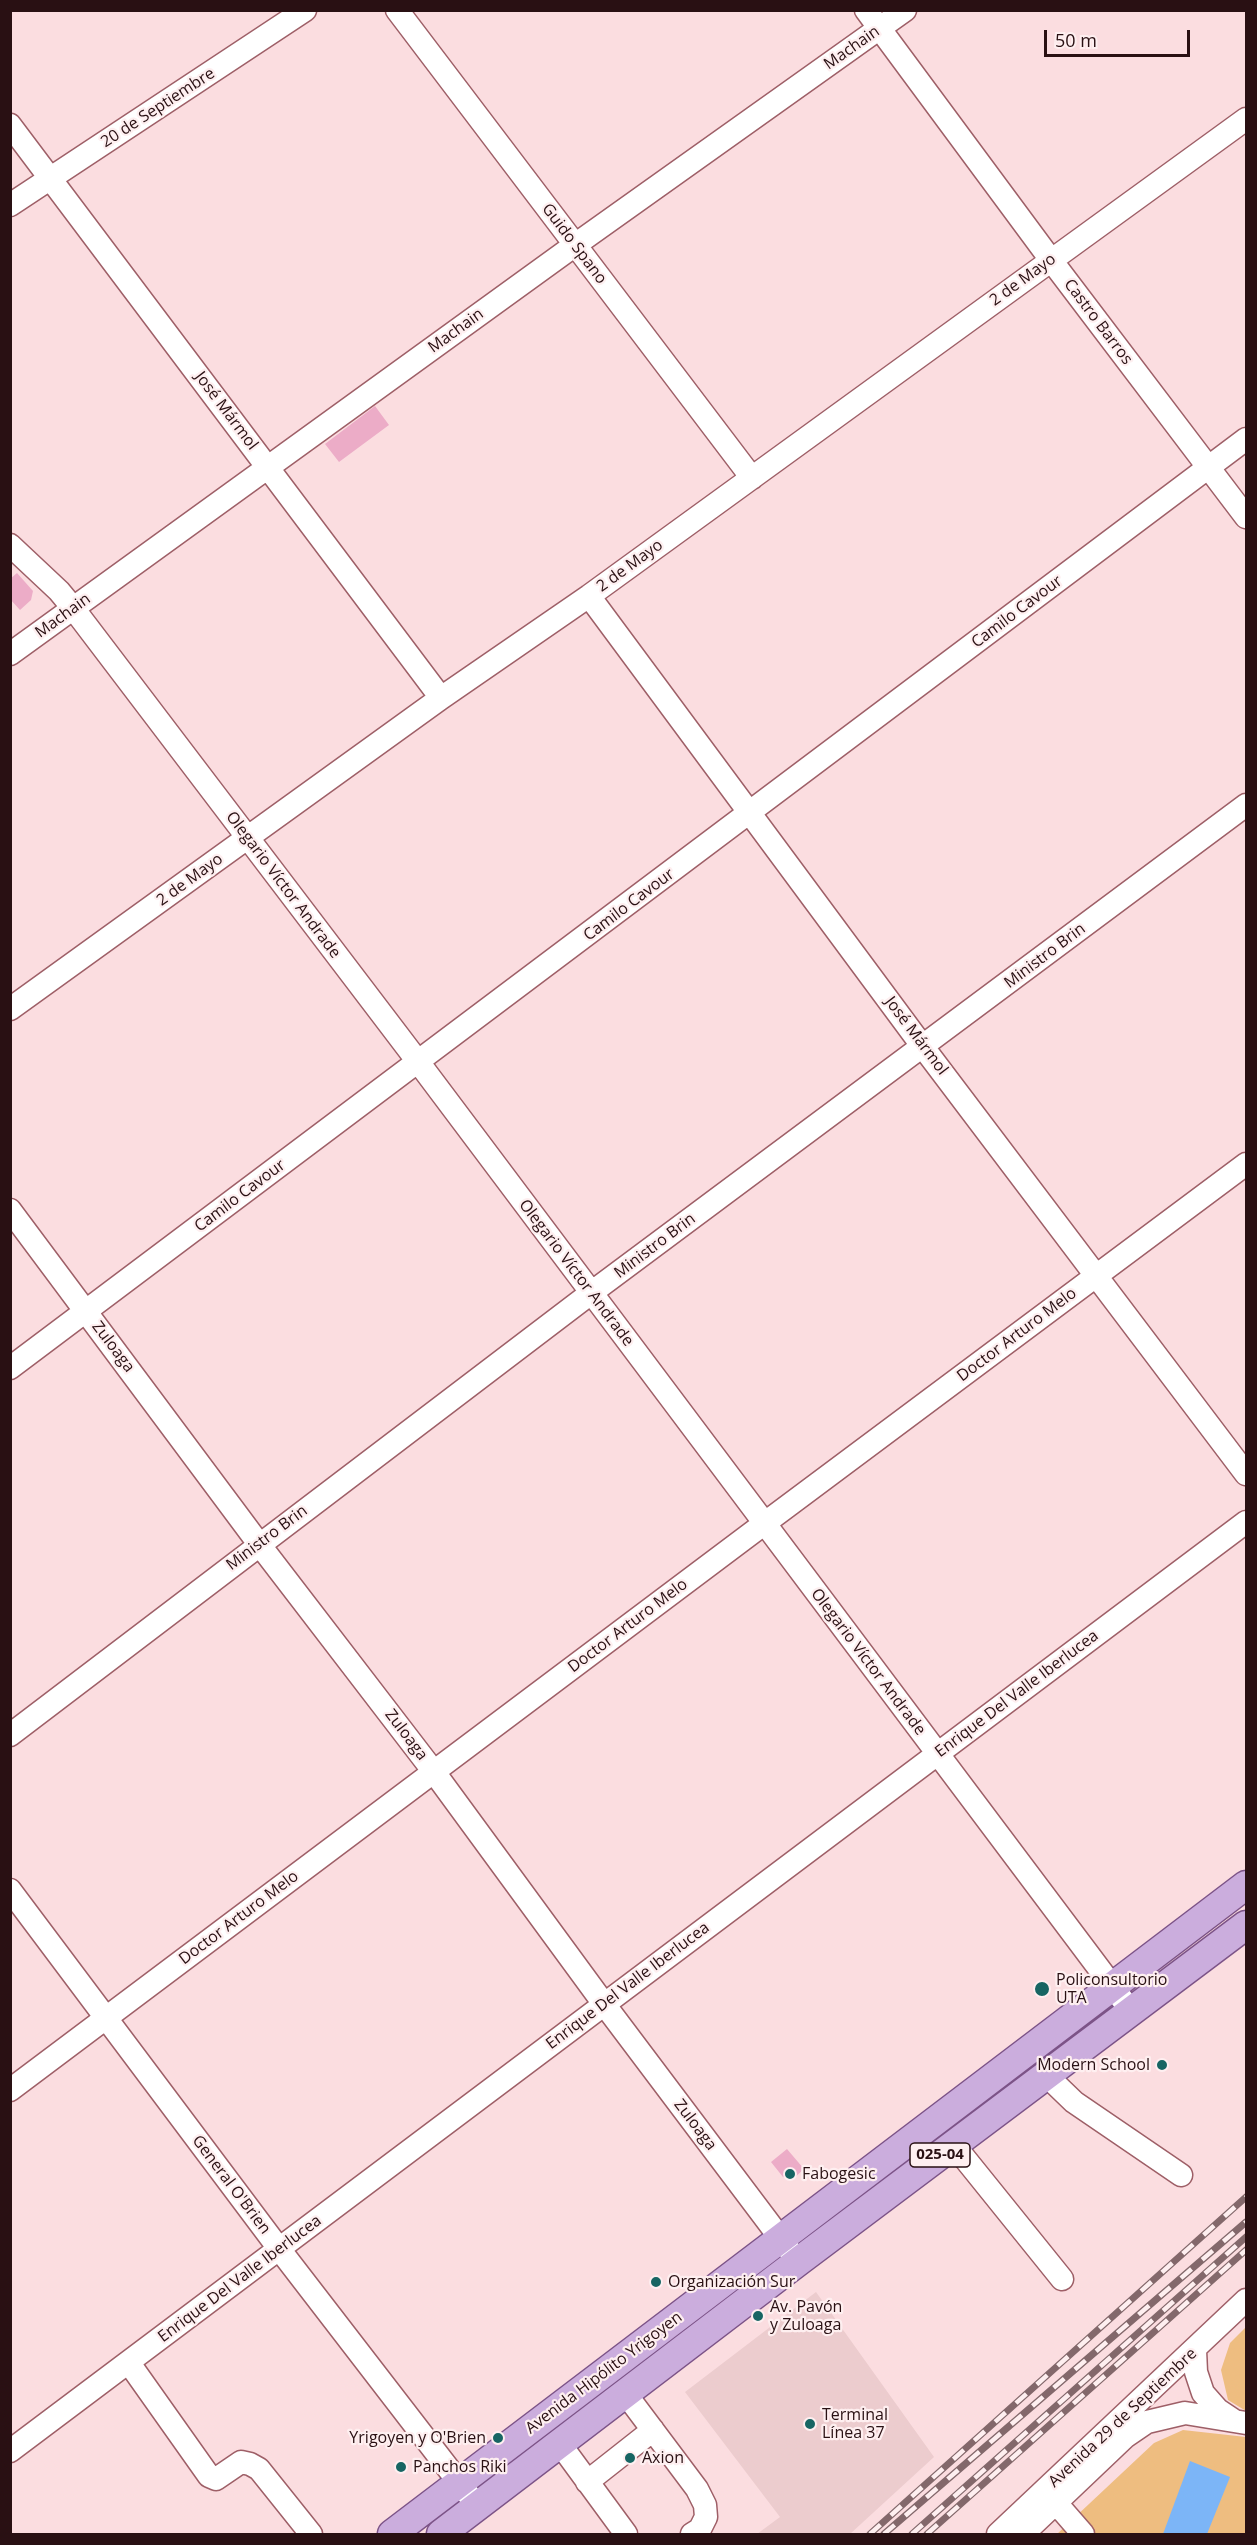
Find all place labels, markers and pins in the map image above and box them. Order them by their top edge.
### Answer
place label: Policonsultorio UTA [1056,1970,1167,2008]
marker: Policonsultorio UTA [1033,1980,1051,1998]
place label: Modern School [1037,2055,1150,2075]
marker: Modern School [1155,2058,1169,2072]
place label: Fabogesic [802,2164,876,2184]
marker: Fabogesic [783,2167,797,2181]
place label: Organización Sur [668,2272,795,2292]
marker: Organización Sur [649,2275,663,2289]
place label: Av. Pavón y Zuloaga [770,2297,842,2335]
marker: Av. Pavón y Zuloaga [751,2309,765,2323]
place label: Terminal Línea 37 [822,2405,888,2443]
marker: Terminal Línea 37 [803,2417,817,2431]
place label: Yrigoyen y O'Brien [349,2428,486,2448]
marker: Yrigoyen y O'Brien [491,2431,505,2445]
place label: Axion [642,2448,684,2468]
marker: Axion [623,2451,637,2465]
place label: Panchos Riki [413,2457,507,2477]
marker: Panchos Riki [394,2460,408,2474]

